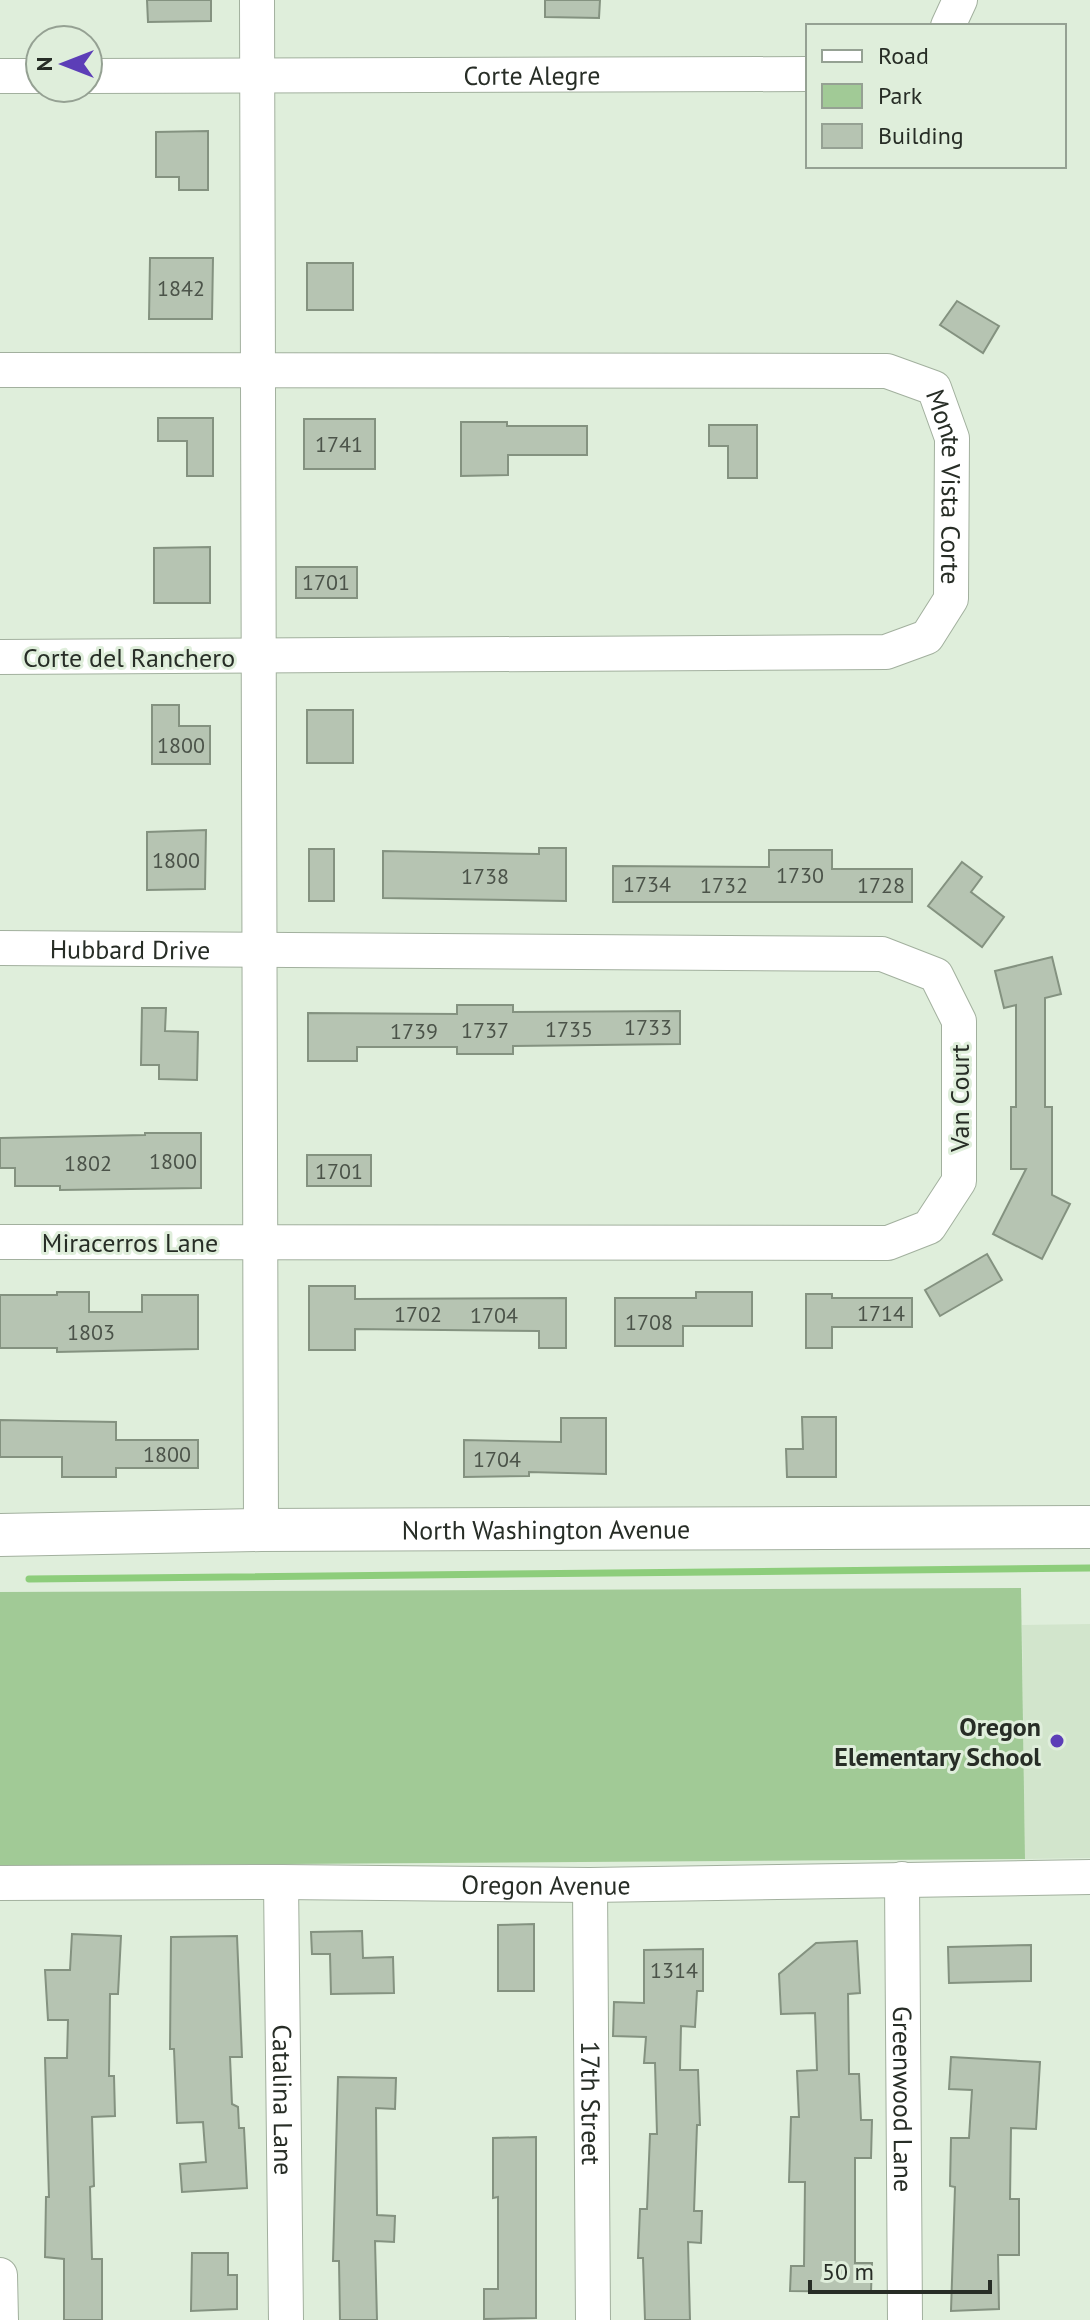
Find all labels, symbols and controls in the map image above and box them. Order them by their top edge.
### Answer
north arrow [24,24,104,104]
legend [806,24,1066,168]
text: Road [878,40,929,71]
text: N [30,57,58,71]
street label: Corte Alegre [463,58,601,91]
text: Park [878,80,923,111]
text: Building [878,120,964,151]
house number: 1842 [157,274,205,302]
street label: Monte Vista Corte [919,385,969,585]
house number: 1741 [315,430,363,458]
house number: 1701 [302,568,350,596]
street label: Corte del Ranchero [23,641,235,674]
house number: 1800 [157,731,205,759]
house number: 1800 [152,846,200,874]
house number: 1730 [776,861,824,889]
house number: 1738 [461,862,509,890]
house number: 1734 [623,870,671,898]
house number: 1732 [700,871,748,899]
house number: 1728 [857,871,905,899]
street label: Hubbard Drive [50,932,210,966]
house number: 1733 [624,1013,672,1041]
house number: 1735 [545,1015,593,1043]
house number: 1737 [461,1016,509,1044]
house number: 1739 [390,1017,438,1045]
street label: Van Court [943,1044,976,1153]
house number: 1800 [149,1147,197,1175]
house number: 1802 [64,1149,112,1177]
house number: 1701 [315,1157,363,1185]
street label: Miracerros Lane [42,1226,218,1259]
house number: 1714 [857,1299,905,1327]
house number: 1702 [394,1300,442,1328]
house number: 1704 [470,1301,518,1329]
house number: 1708 [625,1308,673,1336]
house number: 1803 [67,1318,115,1346]
house number: 1800 [143,1440,191,1468]
house number: 1704 [473,1445,521,1473]
street label: North Washington Avenue [402,1512,690,1546]
place label: Oregon Elementary School [834,1710,1041,1773]
marker: Oregon Elementary School [1048,1732,1066,1750]
street label: Oregon Avenue [461,1867,631,1902]
house number: 1314 [650,1956,698,1984]
street label: Greenwood Lane [886,2006,921,2192]
street label: Catalina Lane [266,2024,301,2176]
street label: 17th Street [575,2041,608,2165]
scale bar [810,2244,990,2294]
text: 50 m [822,2256,874,2287]

